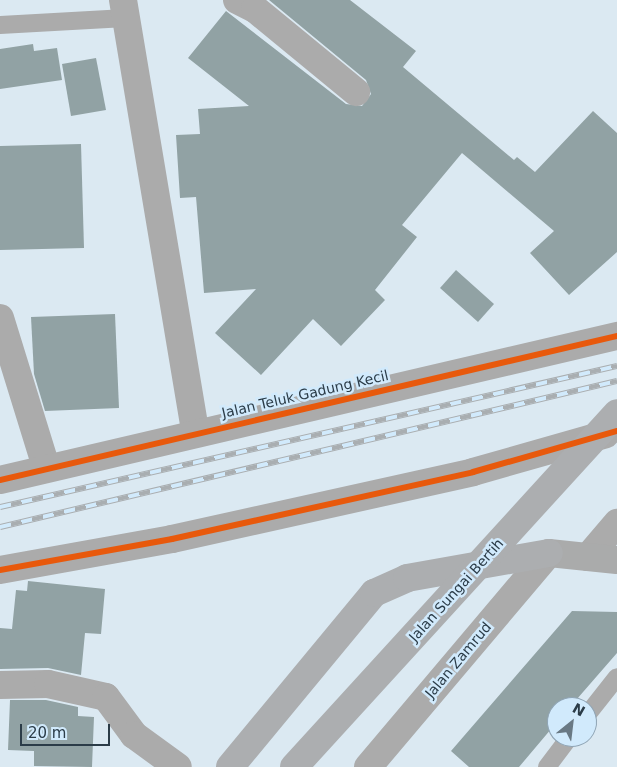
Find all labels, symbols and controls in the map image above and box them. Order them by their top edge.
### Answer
street label: Jalan Teluk Gadung Kecil [220,367,390,421]
street label: Jalan Sungai Bertih [405,535,507,645]
street label: Jalan Zamrud [421,619,495,701]
north arrow [547,697,597,747]
text: N [570,700,588,720]
scale bar [22,714,112,746]
text: 20 m [28,724,66,742]

